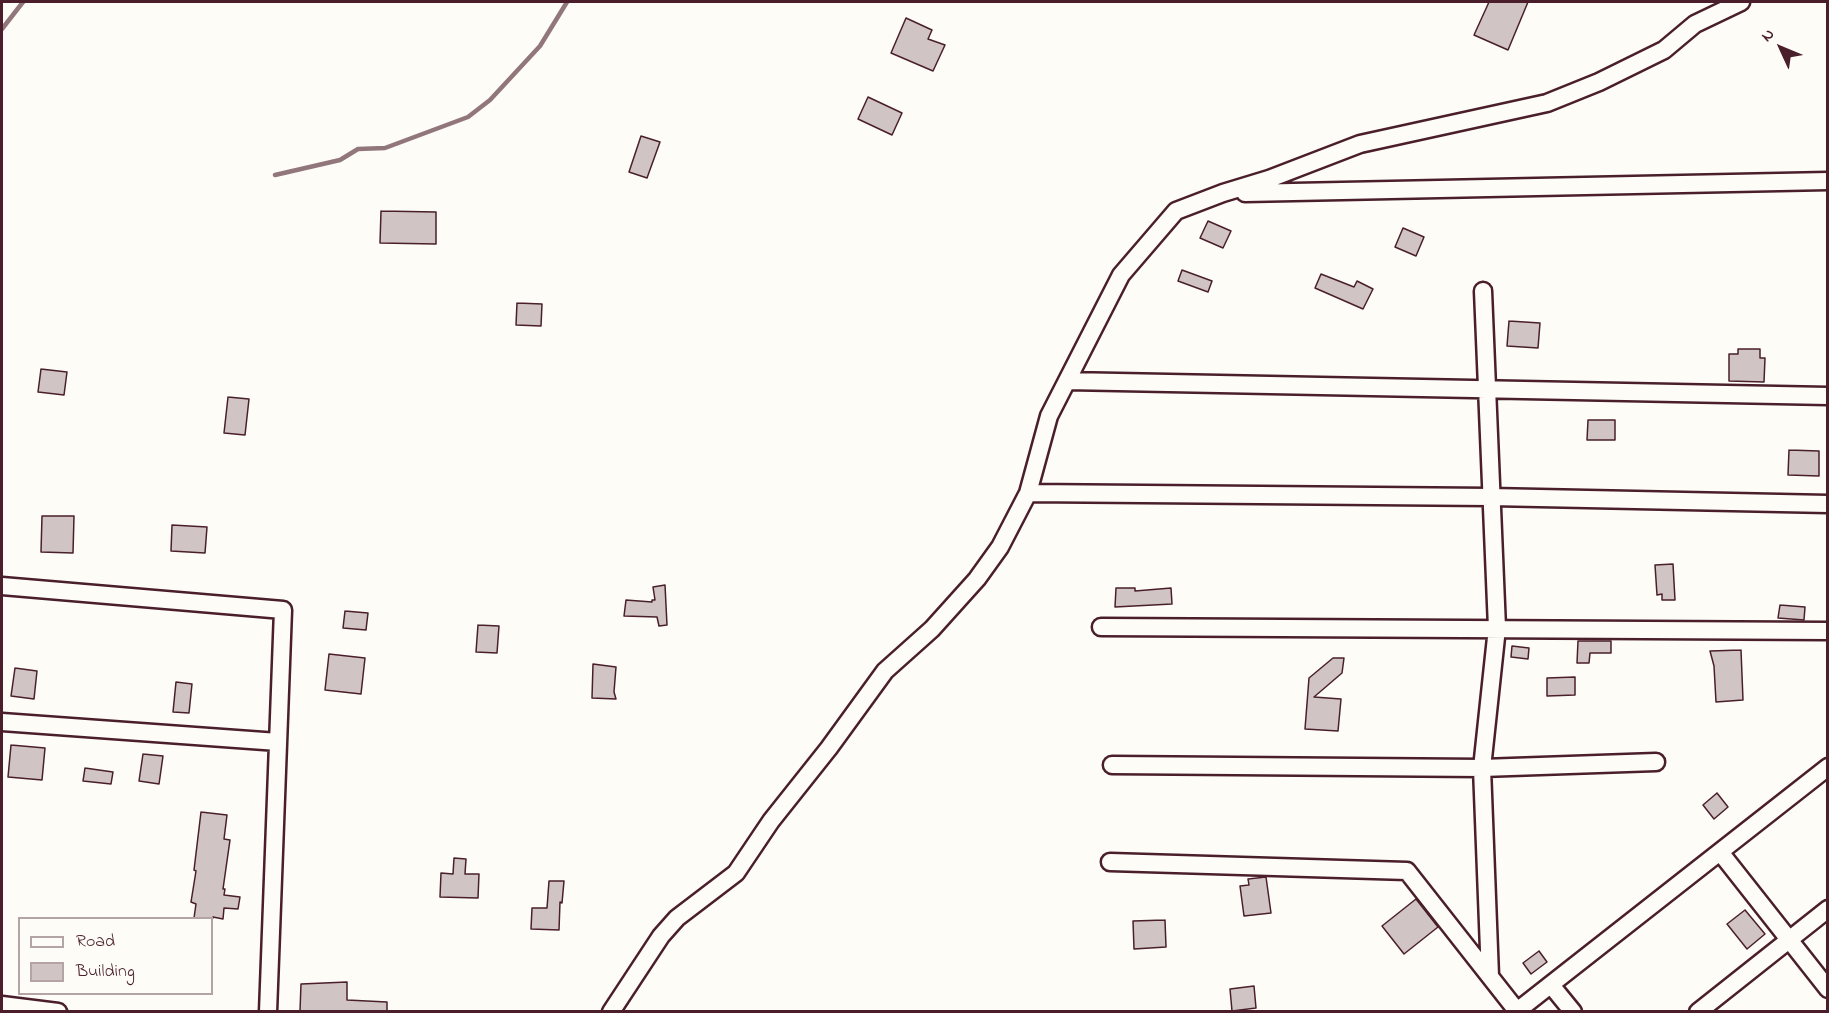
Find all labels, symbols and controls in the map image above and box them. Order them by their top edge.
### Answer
north arrow [1751,18,1811,78]
text: N [1756,23,1780,48]
legend [18,917,213,995]
text: Road [76,929,115,955]
text: Building [76,959,135,985]

